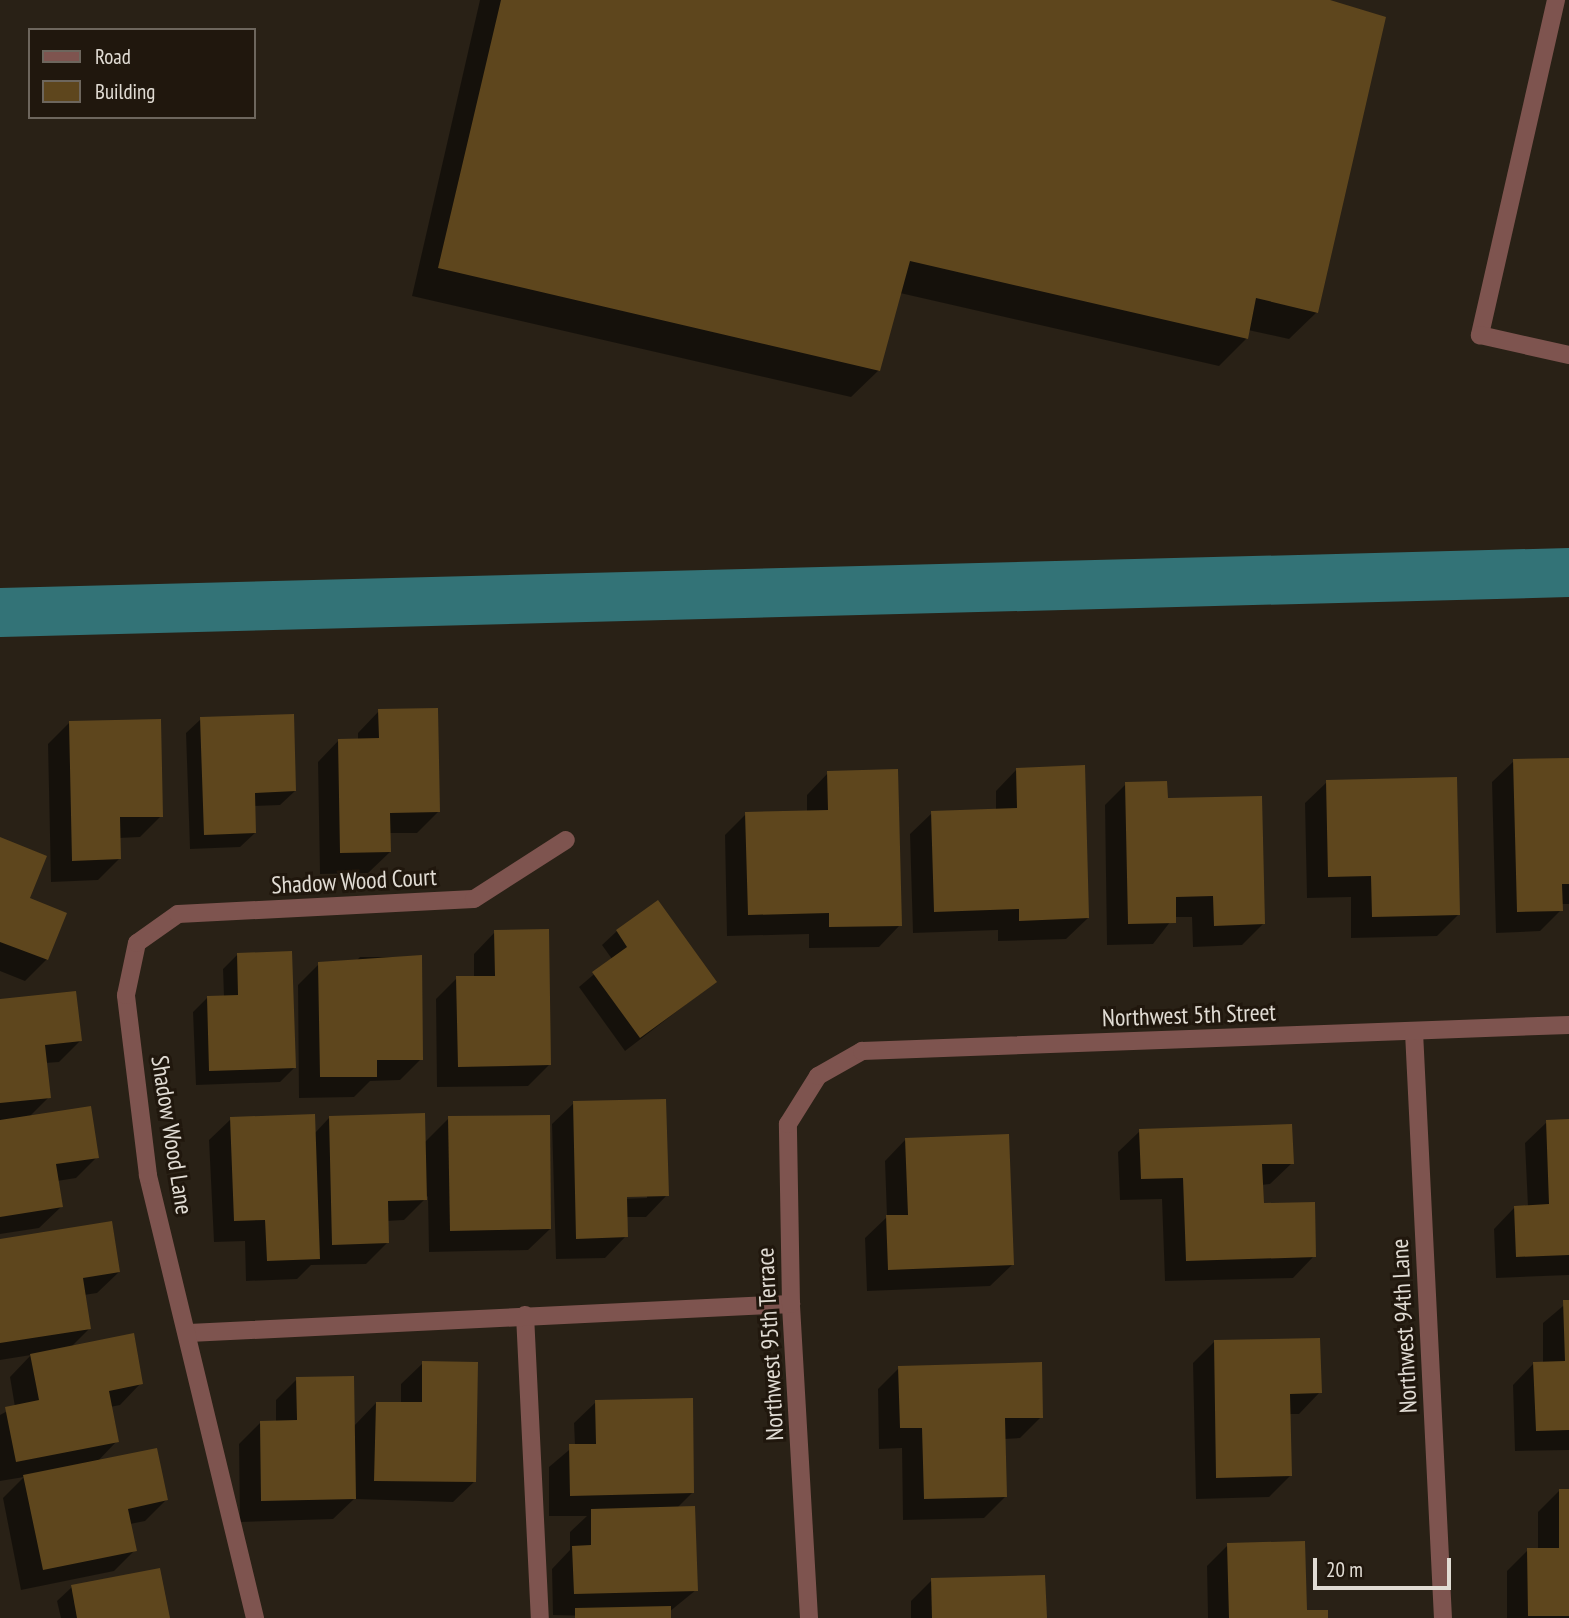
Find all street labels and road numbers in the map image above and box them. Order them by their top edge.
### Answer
street label: Shadow Wood Court [270,862,438,900]
street label: Northwest 5th Street [1102,998,1276,1032]
street label: Shadow Wood Lane [145,1053,199,1217]
street label: Northwest 94th Lane [1385,1238,1423,1414]
street label: Northwest 95th Terrace [751,1246,789,1442]

